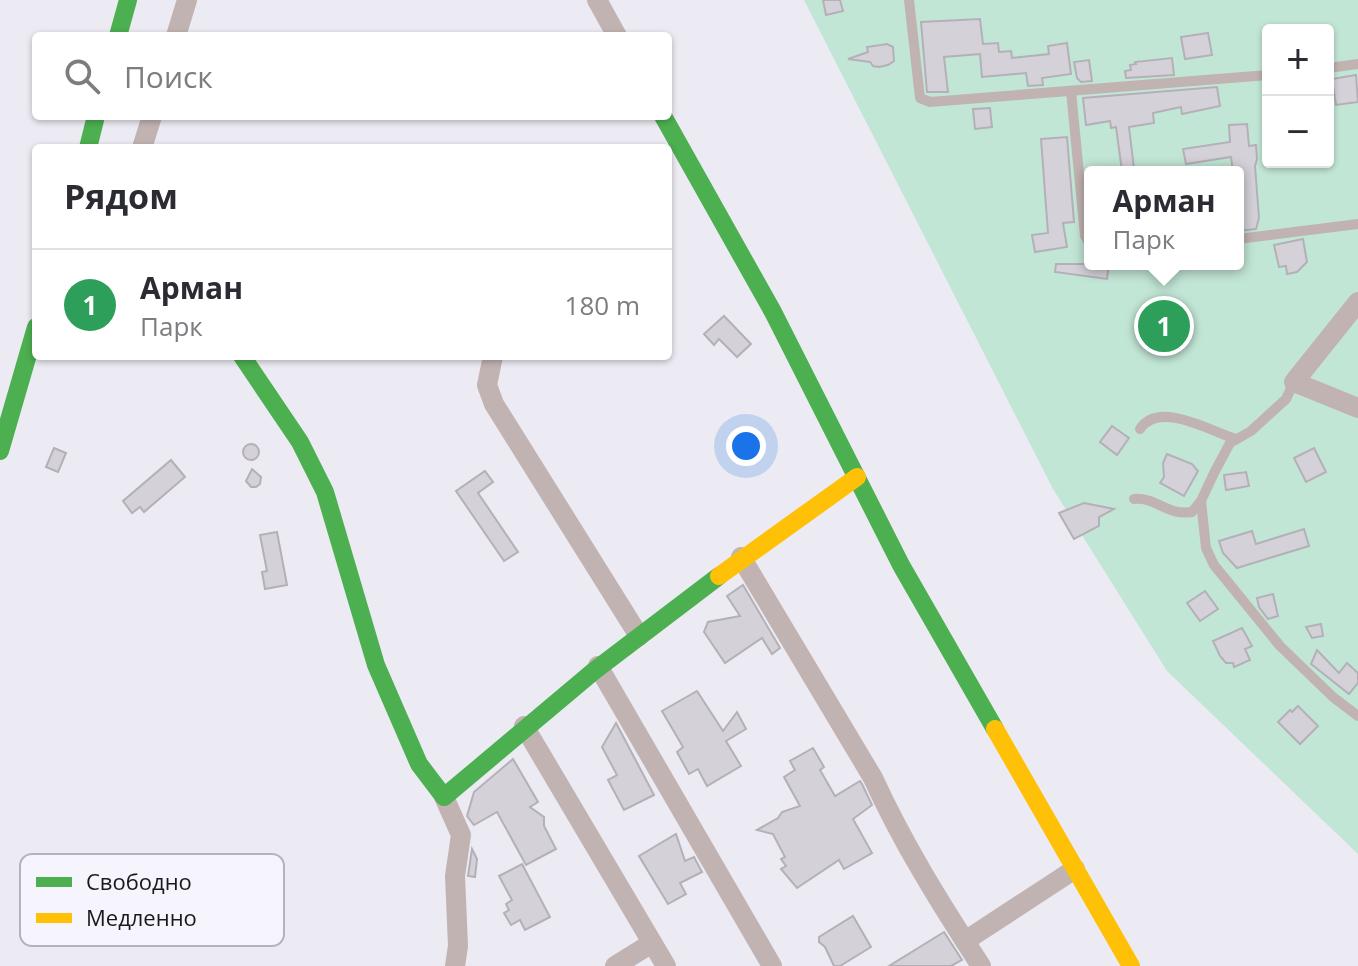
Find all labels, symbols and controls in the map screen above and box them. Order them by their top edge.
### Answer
map controls [1262,24,1334,168]
button: + [1262,24,1334,96]
search box [32,32,672,120]
icon: search [60,54,104,98]
text: Поиск [124,56,213,97]
button: − [1262,96,1334,168]
popup [1084,166,1244,270]
text: Рядом [64,173,178,219]
text: Арман [1113,180,1216,221]
text: Парк [1113,221,1175,257]
text: Арман [140,267,243,308]
text: 1 [83,287,97,323]
text: 180 m [565,287,640,323]
pin: 1 [1138,296,1190,356]
text: Парк [140,308,203,344]
your location [726,426,766,466]
legend [20,854,284,946]
text: Свободно [86,866,192,896]
text: Медленно [86,902,197,932]

